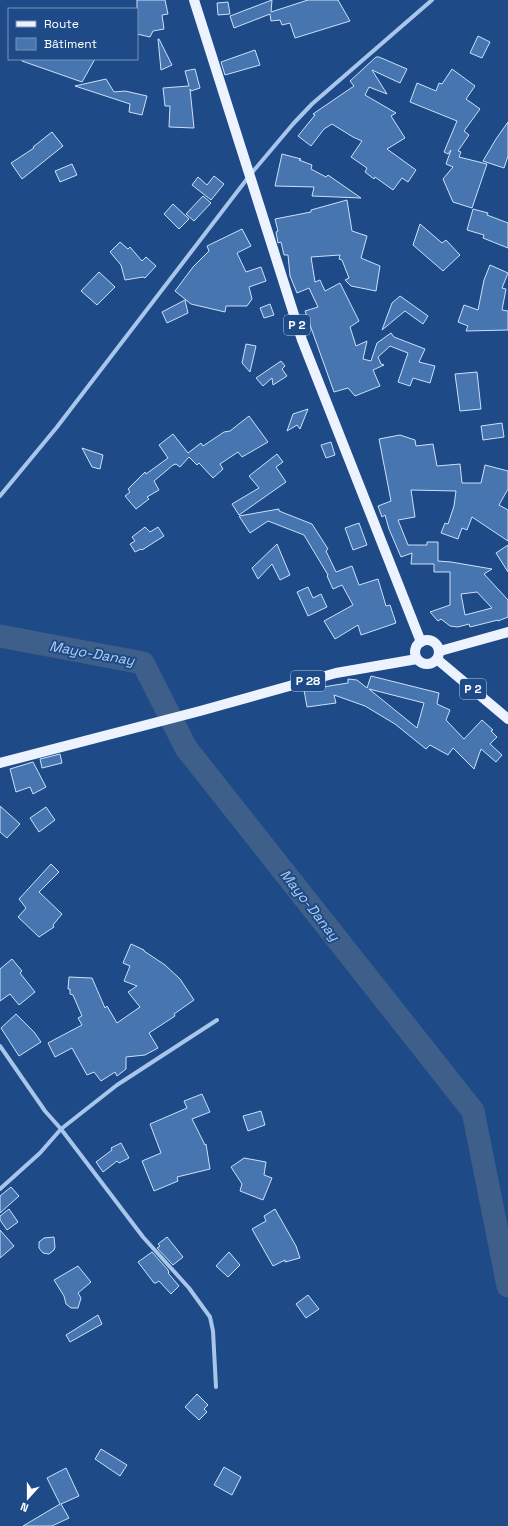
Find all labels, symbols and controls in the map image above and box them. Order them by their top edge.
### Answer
legend [8,8,138,60]
text: Route [44,16,79,32]
text: Bâtiment [44,36,97,52]
road number: P 2 [284,315,310,335]
water label: Mayo-Danay [48,637,137,670]
road number: P 28 [291,671,325,691]
road number: P 2 [460,679,486,699]
water label: Mayo-Danay [276,866,344,946]
north arrow [8,1478,48,1518]
text: N [18,1499,30,1515]

